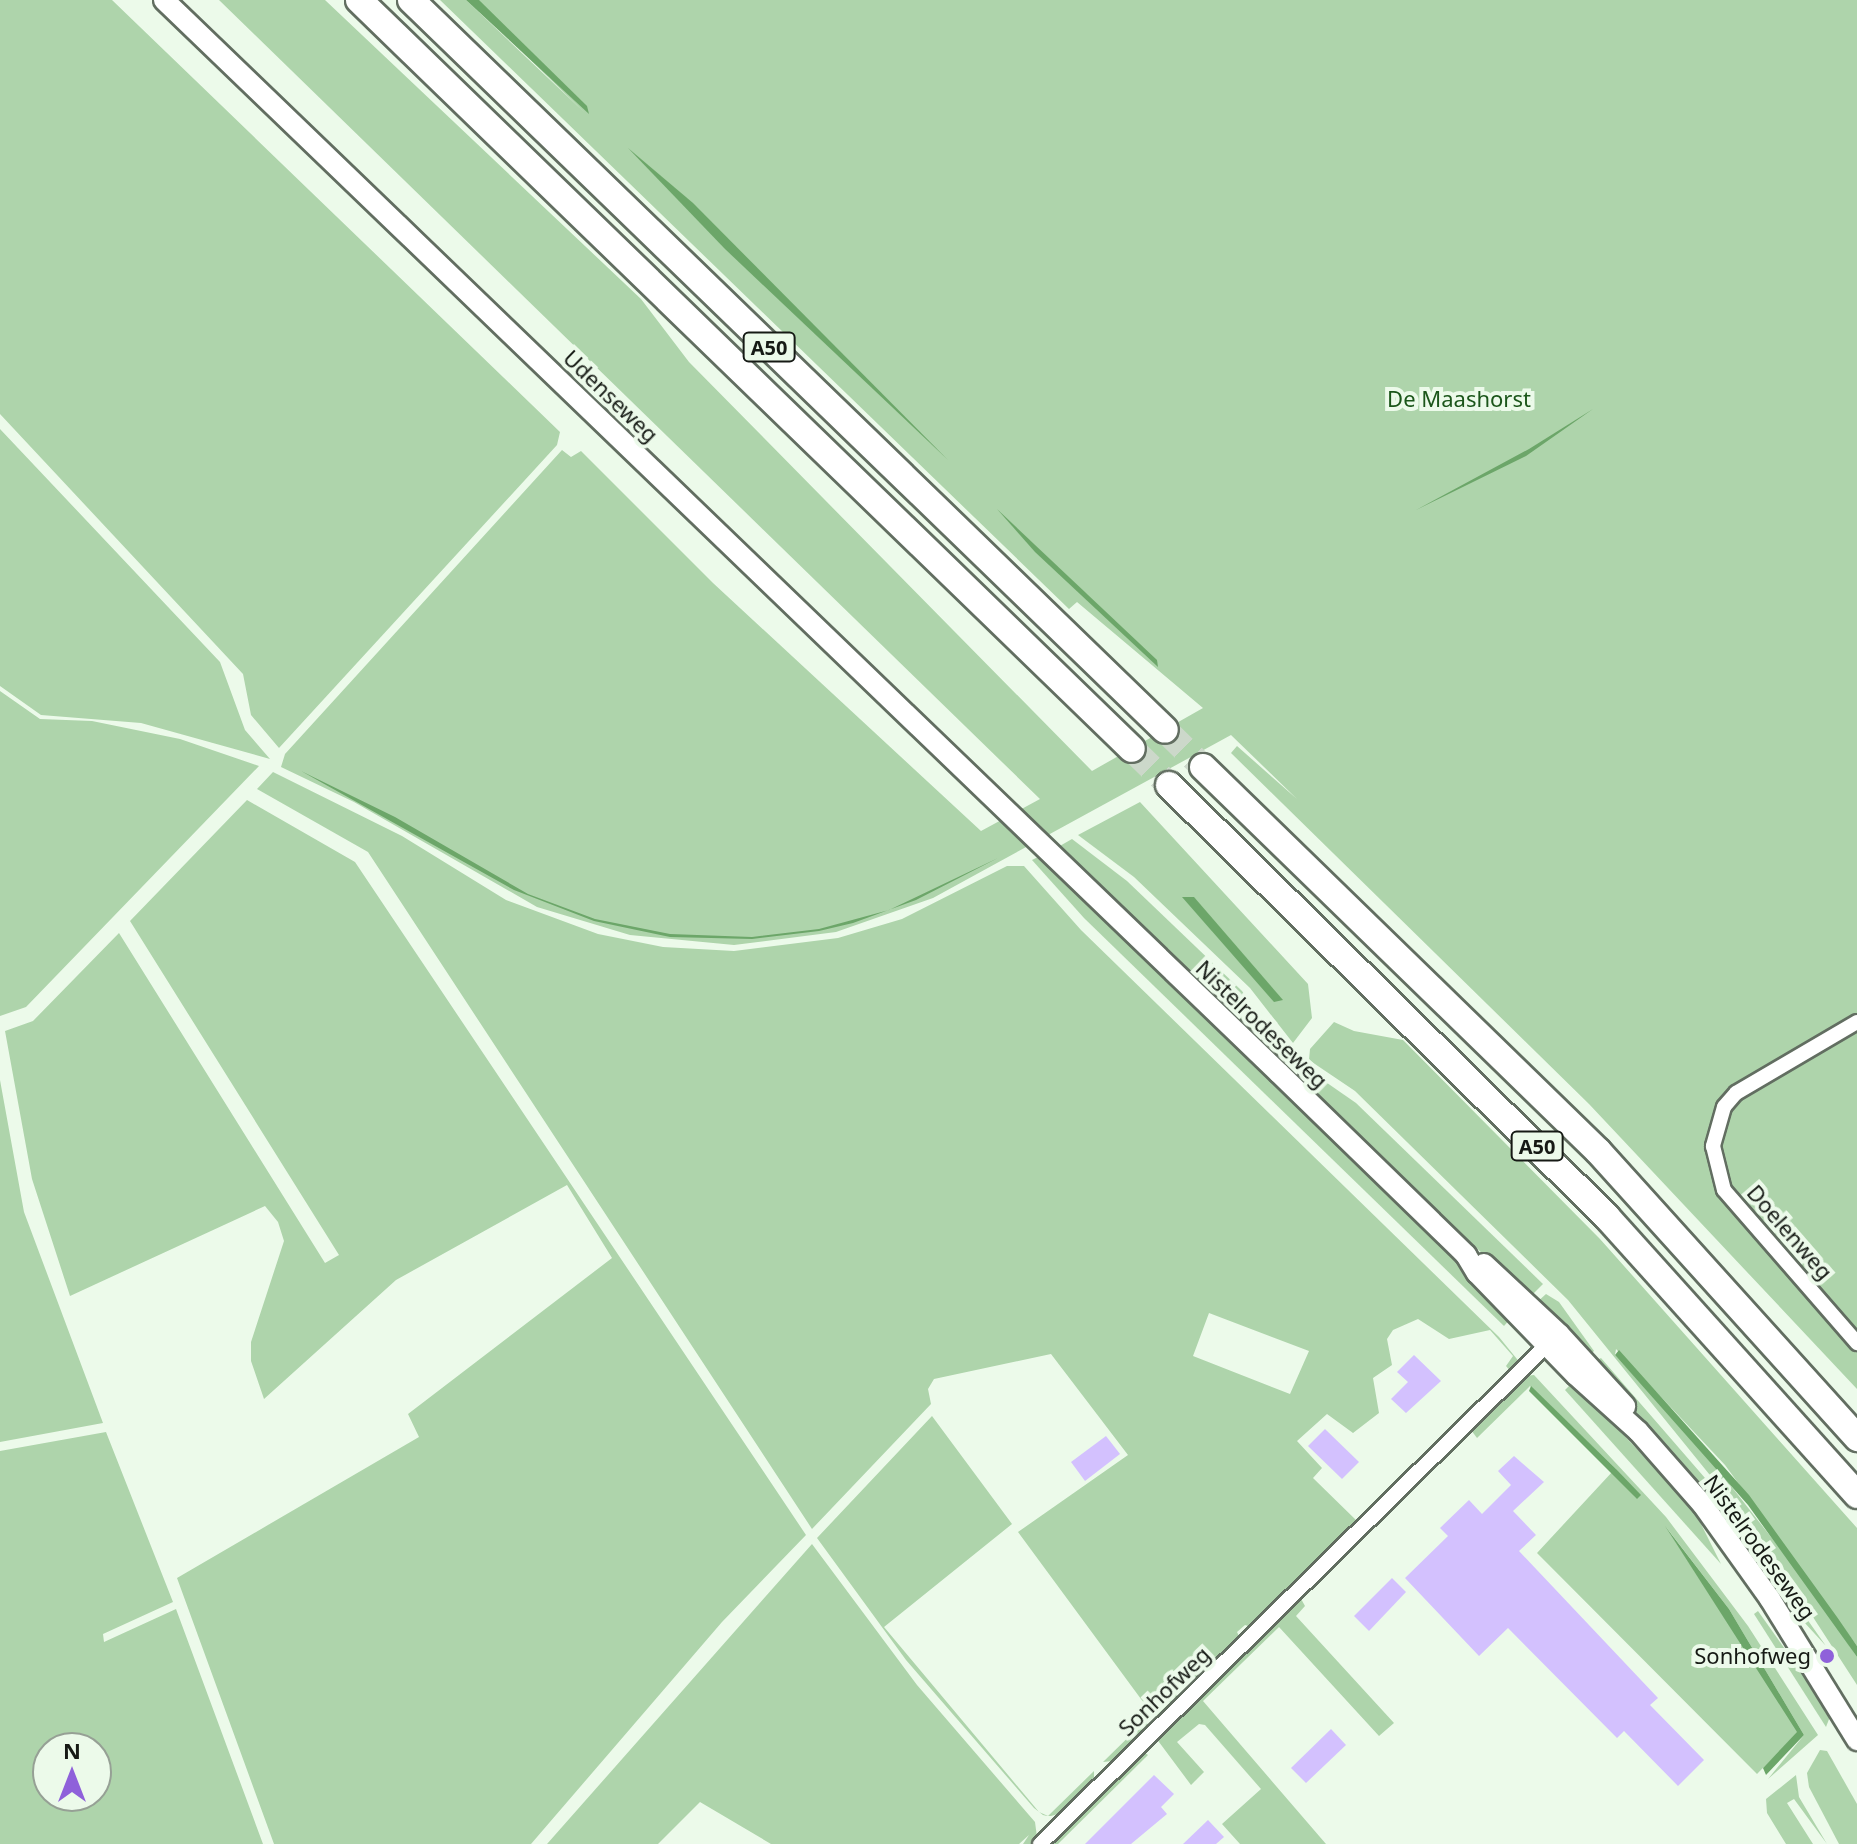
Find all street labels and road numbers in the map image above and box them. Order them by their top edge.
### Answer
road number: A50 [741,331,797,363]
street label: Udenseweg [558,344,664,448]
street label: Nistelrodeseweg [1191,955,1333,1093]
road number: A50 [1509,1130,1565,1162]
street label: Doelenweg [1742,1179,1838,1285]
street label: Nistelrodeseweg [1699,1469,1821,1625]
street label: Sonhofweg [1113,1641,1215,1741]

